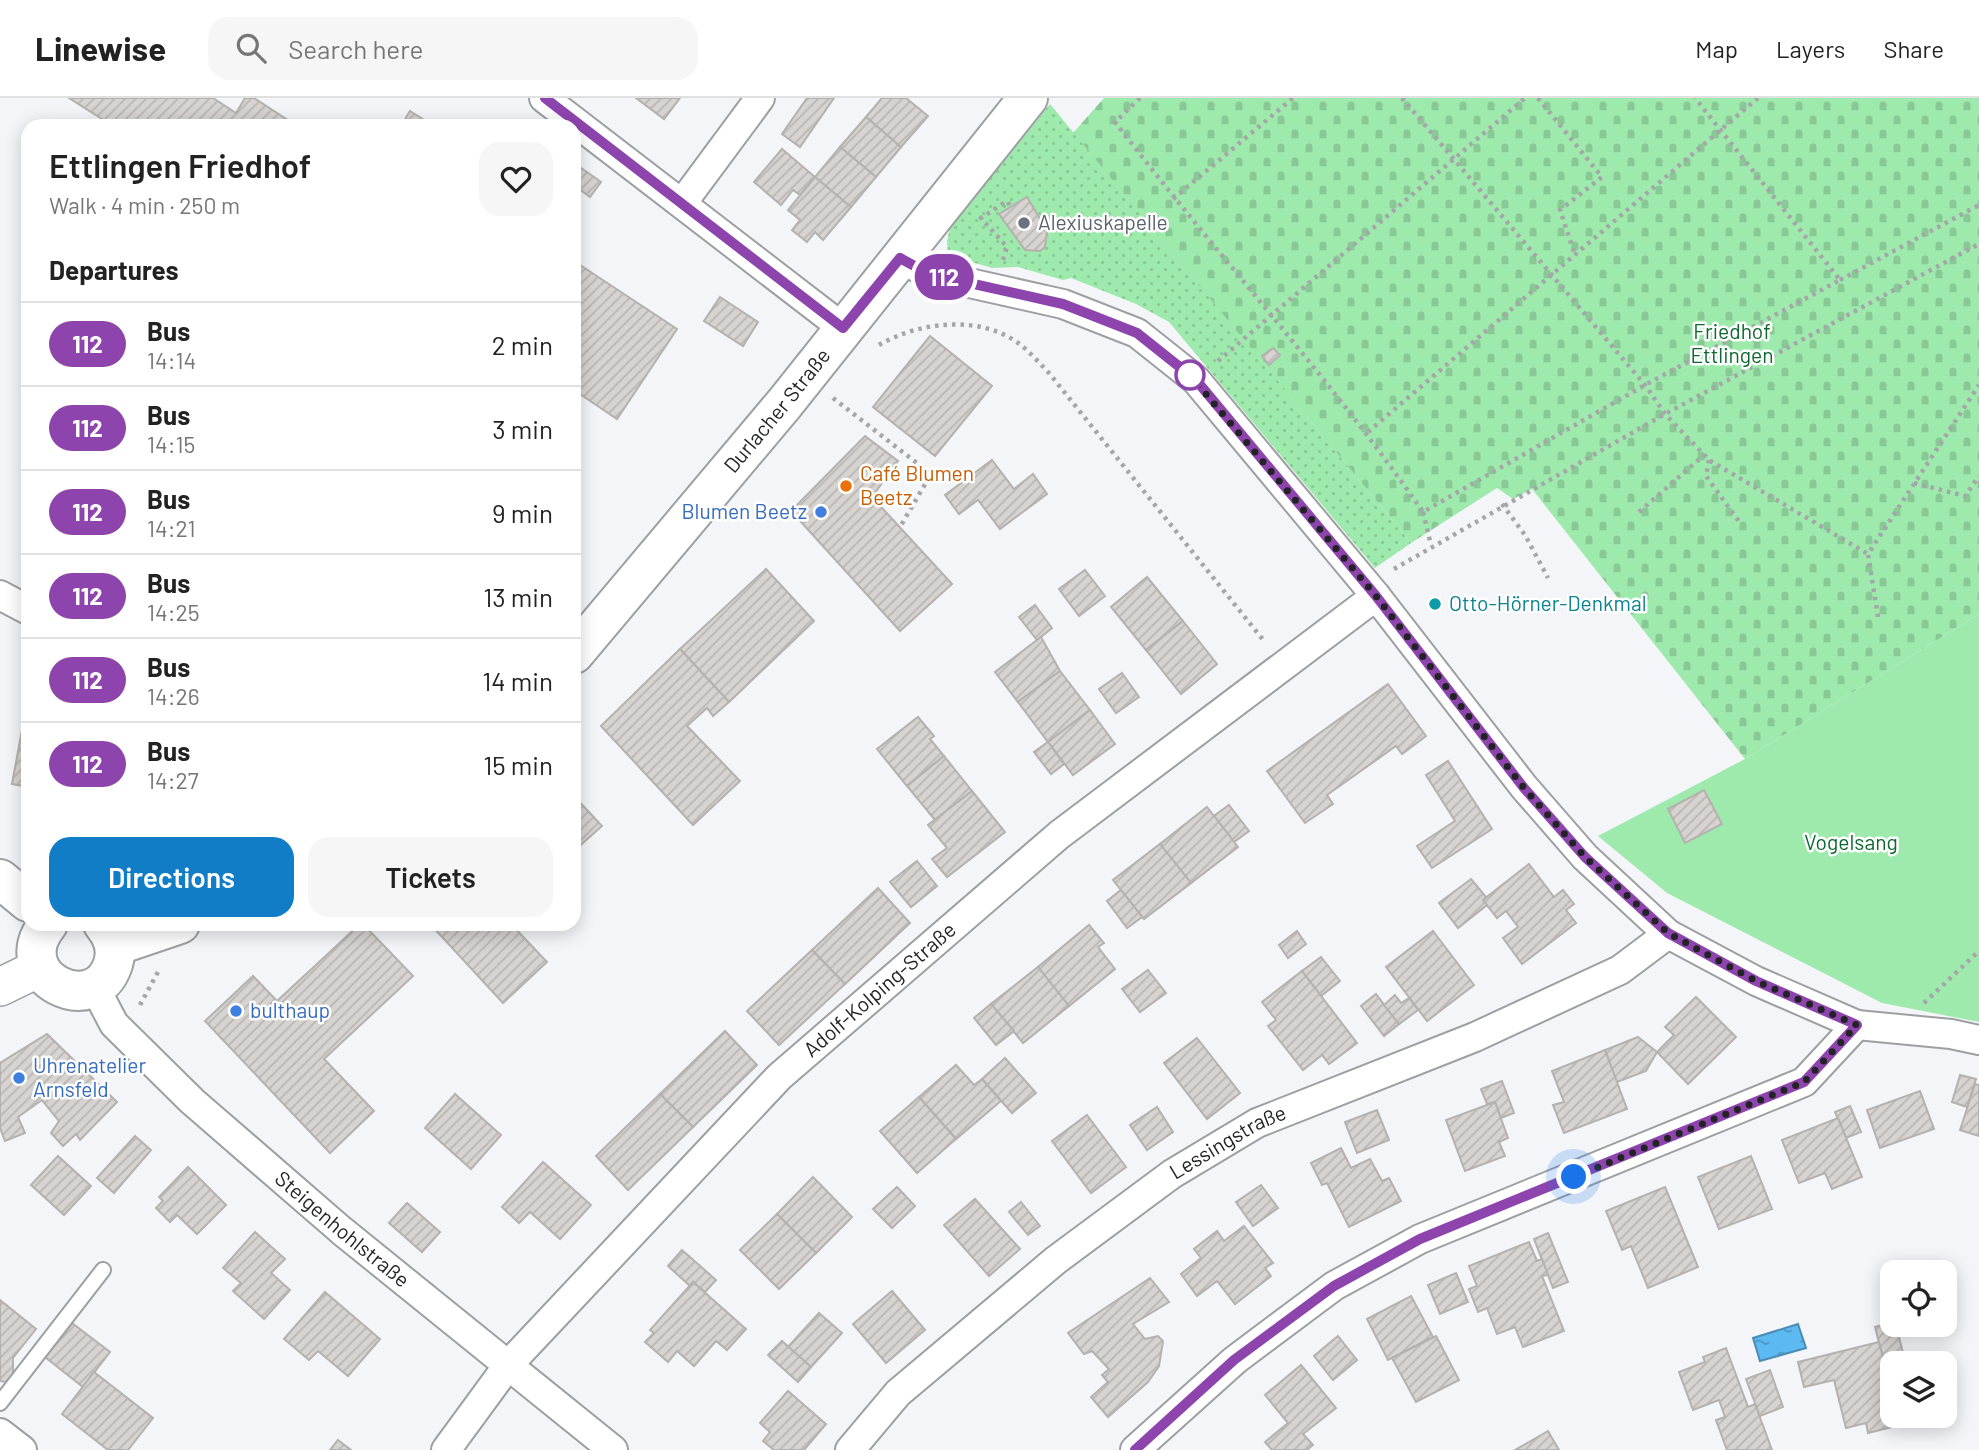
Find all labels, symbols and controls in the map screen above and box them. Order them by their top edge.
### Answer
search box [208,17,698,80]
text: Linewise [35,28,166,68]
icon: search [232,29,270,67]
text: Search here [288,33,423,64]
text: Map [1695,34,1738,63]
text: Layers [1776,34,1845,63]
text: Share [1883,34,1944,63]
button: heart [479,142,553,216]
text: Ettlingen Friedhof [49,145,311,185]
text: Walk · 4 min · 250 m [49,191,240,219]
place label: Alexiuskapelle [1038,209,1168,234]
marker: Alexiuskapelle [1016,215,1032,231]
text: Departures [49,254,179,285]
line badge: 112 [904,254,984,300]
text: 112 [929,262,959,291]
text: Bus [147,315,190,346]
park label: Friedhof Ettlingen [1690,318,1774,367]
text: 112 [72,329,103,358]
text: 2 min [492,329,553,360]
street label: Durlacher Straße [718,343,835,477]
text: 14:14 [147,346,196,374]
unlabelled marker [1175,360,1205,390]
text: Bus [147,399,190,430]
text: 112 [72,413,103,442]
text: 3 min [492,413,553,444]
text: 14:15 [147,430,195,458]
place label: Café Blumen Beetz [860,460,974,509]
marker: Café Blumen Beetz [838,478,854,494]
text: Bus [147,483,190,514]
text: 112 [72,497,103,526]
text: 9 min [492,497,553,528]
place label: Blumen Beetz [681,498,807,523]
marker: Blumen Beetz [813,504,829,520]
text: 14:21 [147,514,196,542]
text: Bus [147,567,190,598]
text: 112 [72,581,103,610]
text: 13 min [483,581,553,612]
place label: Otto-Hörner-Denkmal [1449,590,1646,615]
marker: Otto-Hörner-Denkmal [1427,596,1443,612]
text: 14:25 [147,598,200,626]
text: Bus [147,651,190,682]
text: 112 [72,665,103,694]
text: 14 min [482,665,553,696]
text: 14:26 [147,682,200,710]
text: Bus [147,735,190,766]
text: 112 [72,749,103,778]
text: 15 min [483,749,553,780]
text: 14:27 [147,766,199,794]
park label: Vogelsang [1804,829,1898,854]
button: Directions [49,837,294,917]
button: Tickets [308,837,553,917]
street label: Adolf-Kolping-Straße [798,916,960,1061]
place label: bulthaup [250,997,330,1022]
marker: bulthaup [228,1003,244,1019]
place label: Uhrenatelier Arnsfeld [33,1052,147,1101]
marker: Uhrenatelier Arnsfeld [11,1070,27,1086]
street label: Lessingstraße [1165,1099,1289,1184]
your location [1556,1159,1591,1194]
street label: Steigenhohlstraße [271,1165,415,1292]
map controls [1880,1260,1957,1428]
button: locate [1880,1260,1957,1337]
button: layers [1880,1351,1957,1428]

